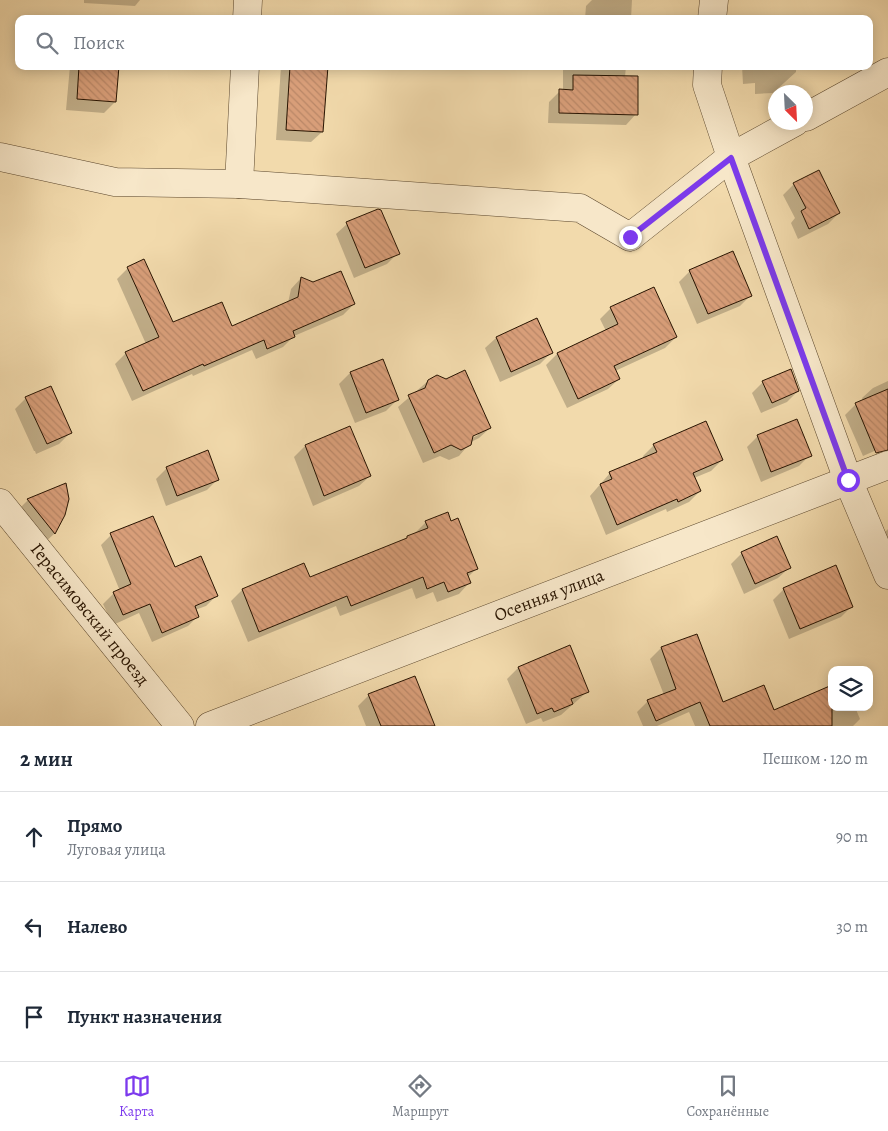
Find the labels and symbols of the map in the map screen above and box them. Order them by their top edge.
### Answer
north arrow [768,85,813,130]
route end [619,226,642,249]
route start [837,469,860,492]
street label: Герасимовский проезд [25,538,155,690]
street label: Осенняя улица [491,563,608,627]

